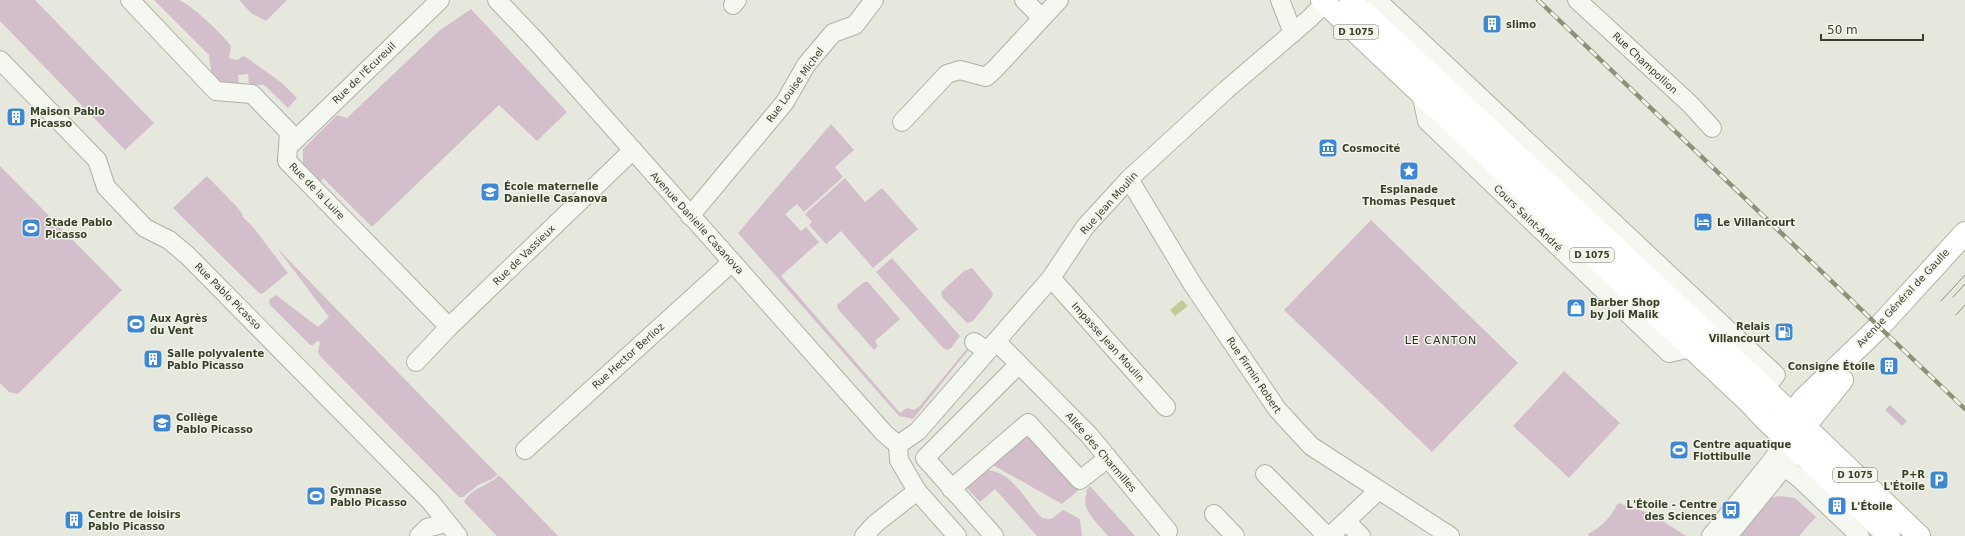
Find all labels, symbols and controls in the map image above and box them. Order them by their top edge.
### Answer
building icon: slimo [1481,13,1503,35]
scale bar [1821,16,1923,42]
place label: slimo [1506,19,1536,30]
text: 50 m [1827,23,1858,37]
road number: D 1075 [1334,25,1378,39]
street label: Rue Champollion [1610,30,1680,96]
street label: Rue de l'Écureuil [329,39,398,106]
street label: Rue Louise Michel [764,46,826,124]
building icon: Maison Pablo Picasso [5,106,27,128]
place label: Maison Pablo Picasso [30,106,105,129]
museum icon: Cosmocité [1317,137,1339,159]
place label: Cosmocité [1342,143,1401,154]
street label: Rue de la Luire [287,160,347,222]
place icon: Esplanade Thomas Pesquet [1398,160,1420,182]
street label: Avenue Danielle Casanova [648,170,746,276]
street label: Rue Jean Moulin [1078,170,1140,236]
place label: École maternelle Danielle Casanova [504,180,608,204]
school or university icon: École maternelle Danielle Casanova [479,181,501,203]
street label: Cours Saint-André [1492,183,1564,253]
place label: Esplanade Thomas Pesquet [1362,184,1456,207]
hotel icon: Le Villancourt [1692,211,1714,233]
sports icon: Stade Pablo Picasso [20,217,42,239]
place label: Stade Pablo Picasso [45,217,113,240]
place label: Le Villancourt [1717,217,1795,228]
street label: Rue de Vassieux [491,223,557,287]
street label: Avenue Général de Gaulle [1854,247,1952,349]
road number: D 1075 [1570,248,1614,262]
street label: Rue Pablo Picasso [193,261,263,331]
shop icon: Barber Shop by Joli Malik [1565,297,1587,319]
place label: Barber Shop by Joli Malik [1590,297,1660,320]
street label: Impasse Jean Moulin [1070,300,1146,384]
sports icon: Aux Agrès du Vent [125,313,147,335]
place label: Aux Agrès du Vent [150,313,207,336]
street label: Rue Hector Berlioz [590,321,666,391]
place label: Relais Villancourt [1709,321,1770,344]
fuel station icon: Relais Villancourt [1773,321,1795,343]
district label: LE CANTON [1405,334,1477,347]
street label: Rue Firmin Robert [1225,335,1284,415]
building icon: Salle polyvalente Pablo Picasso [142,348,164,370]
place label: Salle polyvalente Pablo Picasso [167,348,264,371]
building icon: Consigne Étoile [1878,355,1900,377]
place label: Consigne Étoile [1788,360,1875,372]
street label: Allée des Charmilles [1064,410,1138,494]
school or university icon: Collège Pablo Picasso [151,412,173,434]
place label: Collège Pablo Picasso [176,412,253,435]
sports icon: Centre aquatique Flottibulle [1668,439,1690,461]
place label: Centre aquatique Flottibulle [1693,439,1791,462]
road number: D 1075 [1833,468,1877,482]
place label: P+R L'Étoile [1883,469,1925,492]
parking icon: P+R L'Étoile [1928,469,1950,491]
sports icon: Gymnase Pablo Picasso [305,485,327,507]
place label: Gymnase Pablo Picasso [330,485,407,508]
building icon: L'Étoile [1826,495,1848,517]
place label: L'Étoile - Centre des Sciences [1627,498,1717,522]
bus stop icon: L'Étoile - Centre des Sciences [1720,499,1742,521]
place label: L'Étoile [1851,500,1893,512]
building icon: Centre de loisirs Pablo Picasso [63,509,85,531]
place label: Centre de loisirs Pablo Picasso [88,509,181,532]

